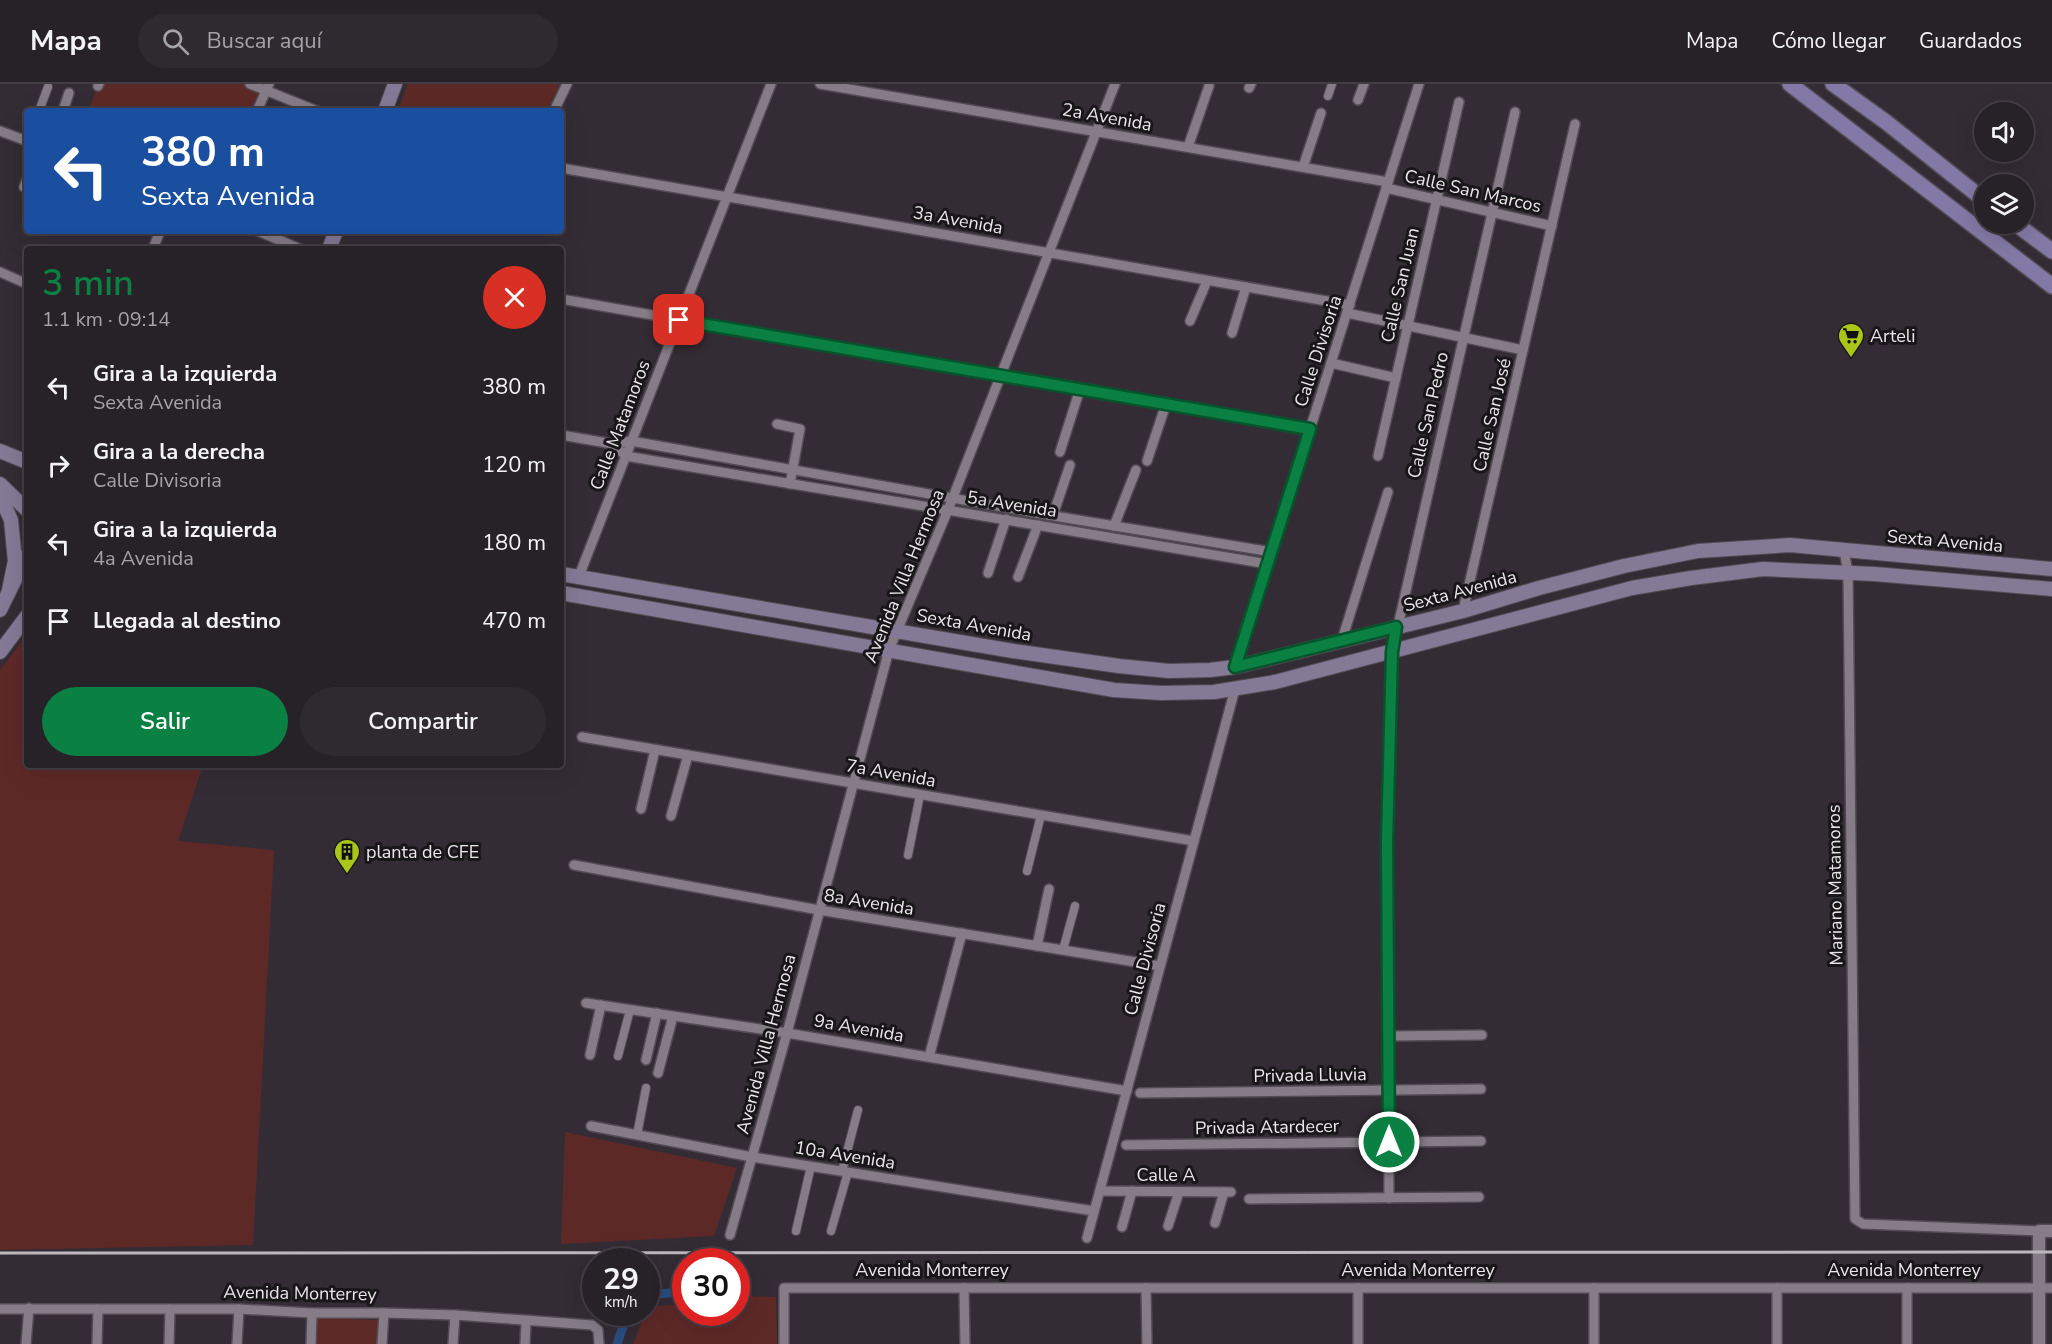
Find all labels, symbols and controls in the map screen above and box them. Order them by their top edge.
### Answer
search box [138,14,558,68]
text: Mapa [30,22,102,60]
icon: search [159,25,192,58]
text: Buscar aquí [207,26,322,56]
text: Mapa [1686,27,1738,55]
text: Cómo llegar [1771,27,1886,55]
text: Guardados [1919,27,2022,55]
street label: 2a Avenida [1060,97,1154,137]
map controls [1974,102,2034,234]
button: sound [1974,102,2034,162]
text: 380 m [141,124,265,181]
icon: left [42,132,120,210]
street label: Calle San Marcos [1402,164,1544,218]
button: layers [1974,174,2034,234]
text: Sexta Avenida [141,178,315,215]
street label: 3a Avenida [911,200,1005,240]
street label: Calle San Juan [1375,225,1425,345]
text: 3 min [42,259,134,308]
button: close [483,266,546,329]
street label: Calle Divisoria [1289,292,1347,410]
pin [653,294,704,345]
icon: arrive [662,303,695,336]
text: 1.1 km · 09:14 [42,306,170,333]
supermarket icon: Arteli [1836,321,1866,359]
place label: Arteli [1870,324,1915,348]
street label: Calle San Pedro [1402,349,1454,481]
street label: Calle San José [1467,356,1517,474]
street label: Calle Matamoros [584,357,656,493]
text: Gira a la izquierda [93,359,277,389]
icon: left [42,371,75,404]
text: 380 m [482,372,546,402]
text: Sexta Avenida [93,389,222,416]
text: Gira a la derecha [93,437,265,467]
icon: right [42,449,75,482]
text: 120 m [482,450,546,480]
text: Calle Divisoria [93,467,222,494]
street label: 5a Avenida [965,485,1059,523]
street label: Avenida Villa Hermosa [858,486,950,666]
text: Gira a la izquierda [93,515,277,545]
street label: Sexta Avenida [1886,524,2004,558]
icon: left [42,527,75,560]
text: 180 m [482,528,546,558]
text: 4a Avenida [93,545,194,572]
street label: Sexta Avenida [1401,564,1519,618]
street label: Sexta Avenida [915,603,1033,647]
icon: arrive [42,605,75,638]
text: Llegada al destino [93,606,281,636]
text: 470 m [482,606,546,636]
button: Salir [42,687,288,756]
button: Compartir [300,687,546,756]
street label: 7a Avenida [844,753,938,793]
street label: Mariano Matamoros [1822,804,1848,966]
building icon: planta de CFE [332,837,362,875]
place label: planta de CFE [366,840,479,864]
street label: 8a Avenida [822,883,916,921]
street label: Calle Divisoria [1118,900,1172,1018]
street label: Avenida Villa Hermosa [730,951,802,1137]
street label: 9a Avenida [812,1008,906,1048]
street label: Privada Lluvia [1253,1062,1367,1088]
position arrow [1357,1110,1421,1174]
street label: Privada Atardecer [1195,1114,1340,1140]
street label: 10a Avenida [793,1135,897,1175]
street label: Calle A [1136,1163,1196,1187]
speed limit sign: 30 [672,1248,750,1326]
street label: Avenida Monterrey [855,1258,1009,1282]
street label: Avenida Monterrey [1341,1258,1495,1282]
street label: Avenida Monterrey [1827,1258,1981,1282]
text: 29 [603,1259,639,1300]
street label: Avenida Monterrey [223,1280,378,1306]
text: km/h [604,1292,638,1312]

